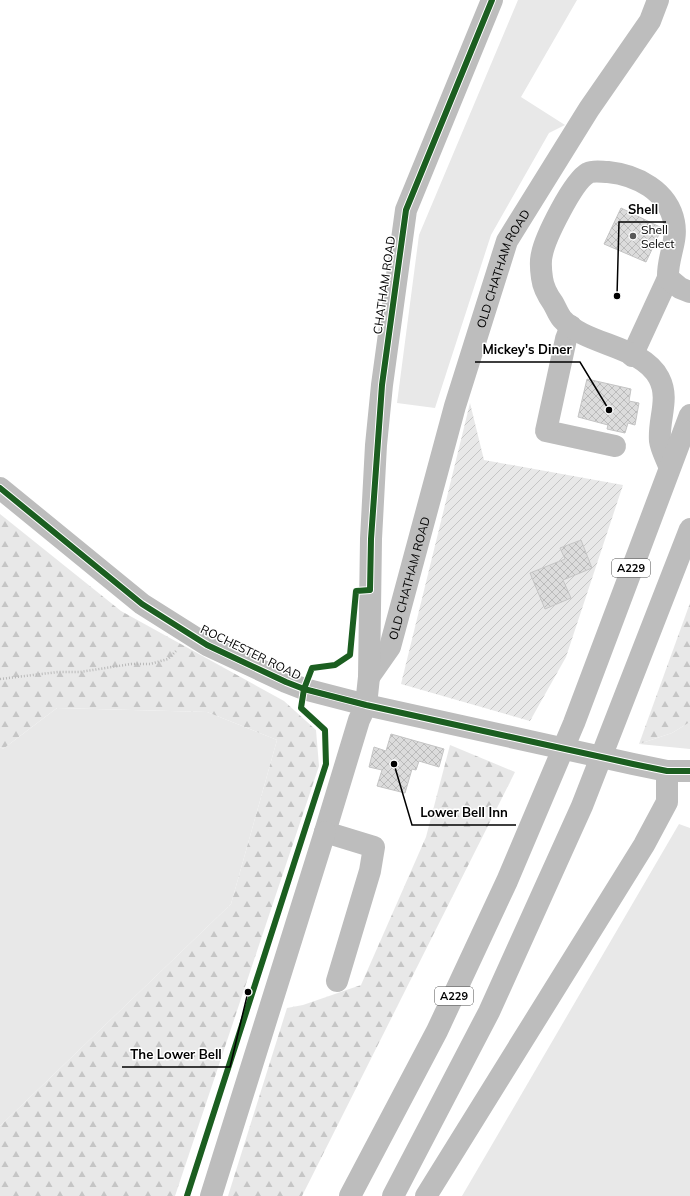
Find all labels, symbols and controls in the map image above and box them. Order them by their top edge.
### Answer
callout: Shell [619,197,666,222]
text: Shell [628,201,658,217]
street label: OLD CHATHAM ROAD [473,206,533,330]
place label: Shell Select [641,222,675,251]
marker: Shell Select [628,231,638,241]
street label: CHATHAM ROAD [370,235,398,335]
callout: Mickey's Diner [475,337,580,362]
text: Mickey's Diner [483,341,572,358]
street label: OLD CHATHAM ROAD [385,515,432,641]
road number: A229 [612,559,650,577]
street label: ROCHESTER ROAD [198,621,304,683]
callout: Lower Bell Inn [412,800,516,825]
text: Lower Bell Inn [420,804,508,820]
road number: A229 [435,987,473,1005]
callout: The Lower Bell [122,1042,230,1067]
text: The Lower Bell [130,1046,222,1062]

